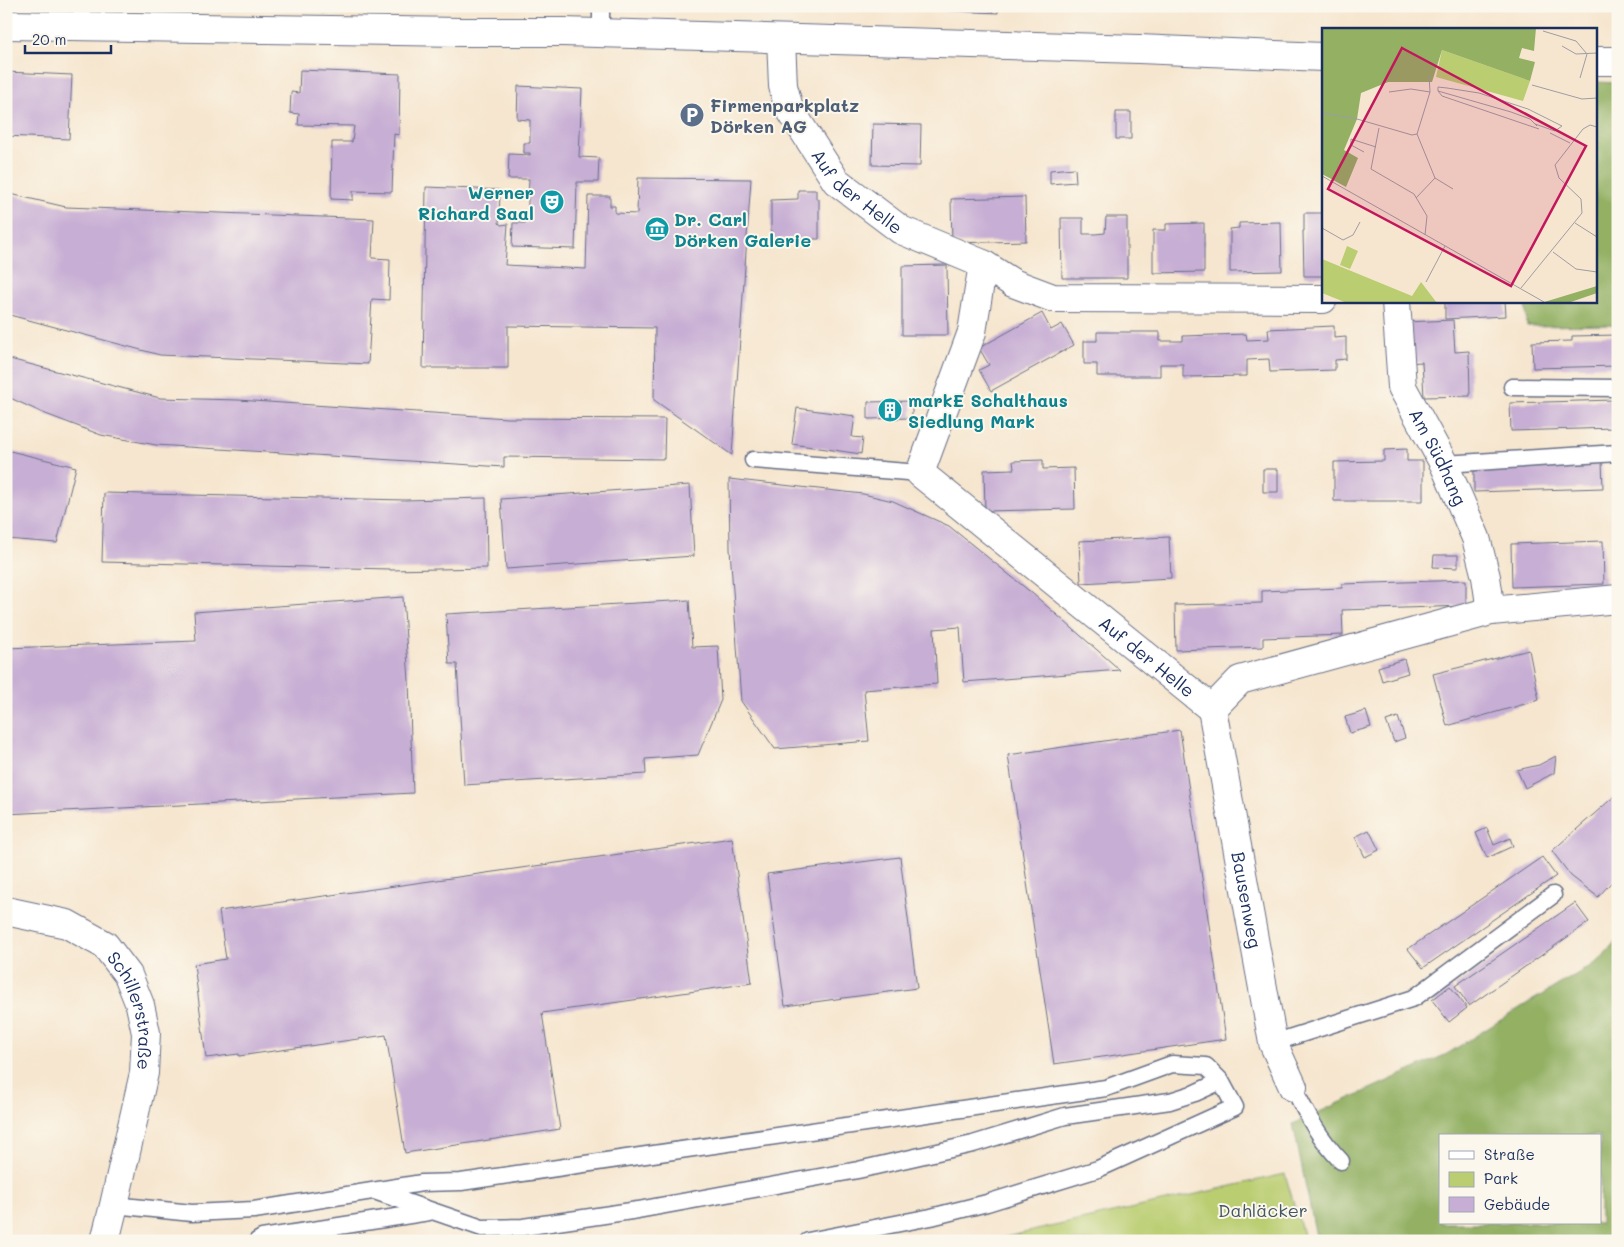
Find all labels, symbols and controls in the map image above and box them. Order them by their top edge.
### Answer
scale bar [25,22,111,54]
inset map [1322,28,1596,302]
text: 20 m [32,29,66,49]
place label: Firmenparkplatz Dörken AG [710,93,859,138]
parking icon: Firmenparkplatz Dörken AG [679,102,705,128]
street label: Auf der Helle [806,144,908,239]
place label: Werner Richard Saal [418,180,534,225]
theatre icon: Werner Richard Saal [539,189,565,215]
place label: Dr. Carl Dörken Galerie [674,207,811,252]
museum icon: Dr. Carl Dörken Galerie [644,216,670,242]
place label: markE Schalthaus Siedlung Mark [908,388,1068,433]
building icon: markE Schalthaus Siedlung Mark [877,397,903,423]
street label: Am Südhang [1404,404,1472,509]
street label: Auf der Helle [1094,610,1200,702]
street label: Bausenweg [1226,850,1267,950]
street label: Schillerstraße [102,946,158,1071]
legend [1439,1134,1602,1224]
text: Straße [1484,1144,1535,1164]
text: Park [1484,1168,1518,1188]
text: Gebäude [1484,1194,1550,1214]
park label: Dahläcker [1218,1198,1308,1222]

